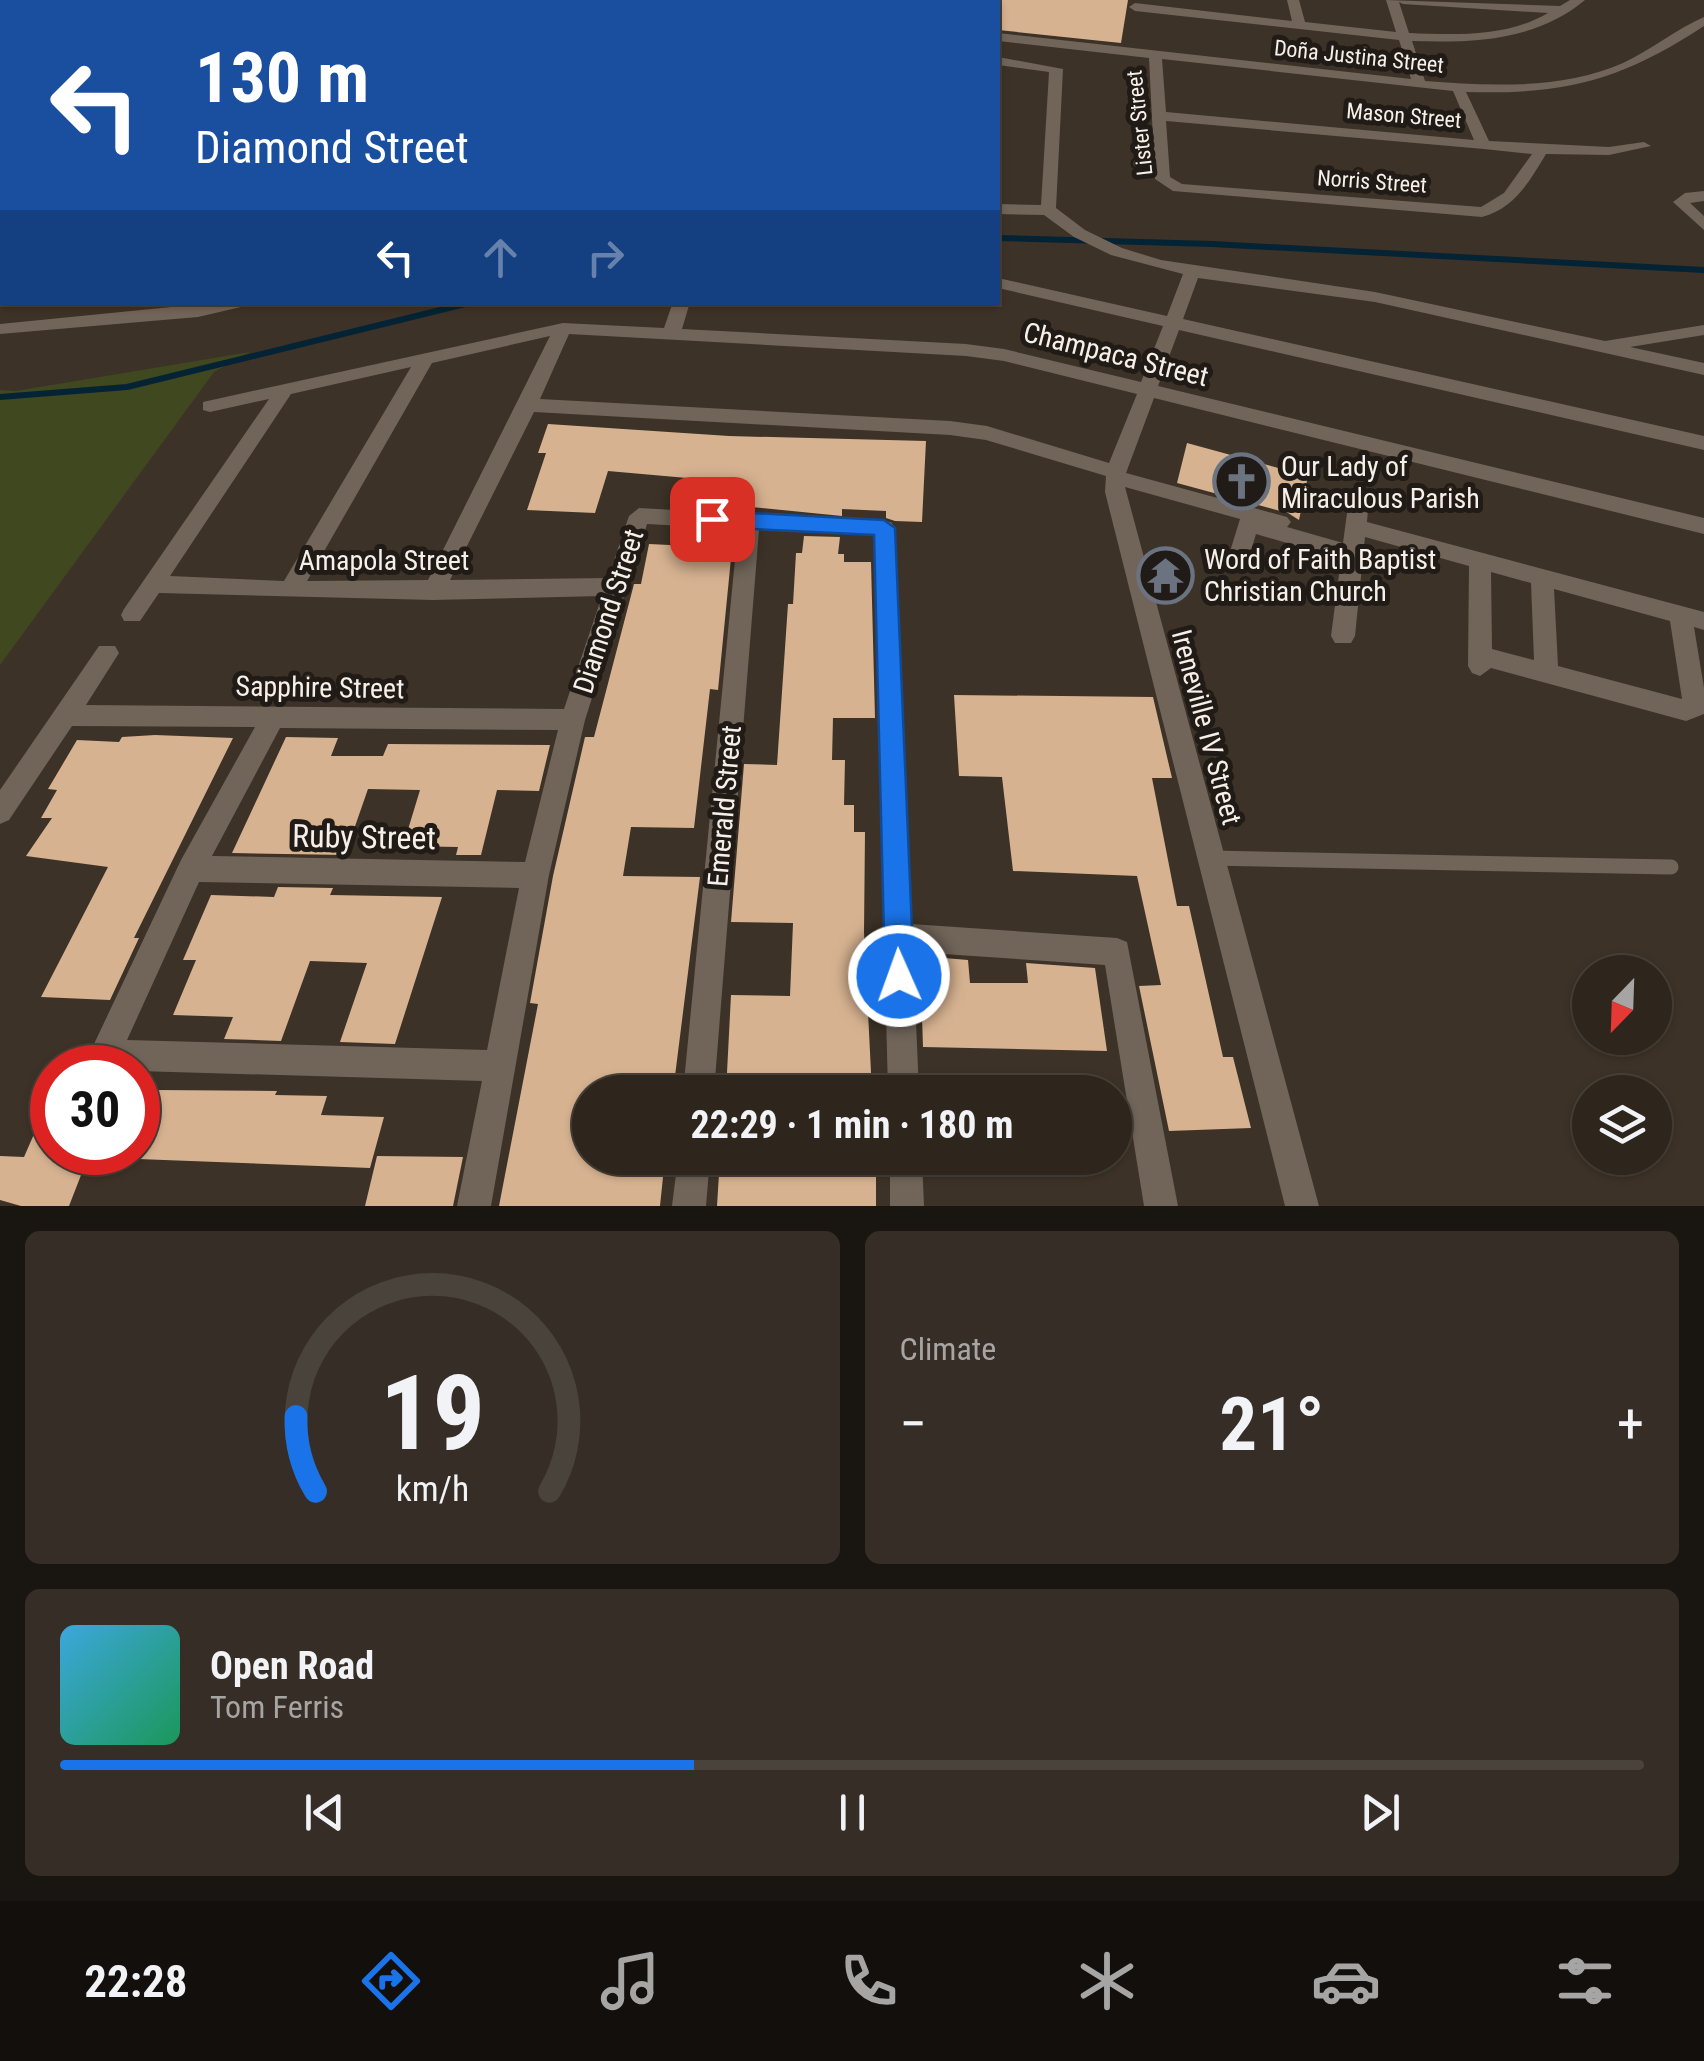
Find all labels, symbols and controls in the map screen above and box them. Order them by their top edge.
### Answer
street label: Doña Justina Street [1273,35,1445,78]
text: 130 m [195,37,369,119]
icon: left [30,40,160,170]
street label: Lister Street [1122,69,1157,177]
street label: Mason Street [1345,98,1463,133]
text: Diamond Street [195,121,469,174]
street label: Norris Street [1316,165,1428,198]
icon: left [368,230,423,285]
icon: ahead [473,230,528,285]
icon: right [578,230,633,285]
street label: Champaca Street [1020,316,1212,393]
place label: Our Lady of Miraculous Parish [1281,450,1480,515]
church icon: Our Lady of Miraculous Parish [1212,452,1272,512]
pin [670,477,755,562]
icon: arrive [685,492,740,547]
street label: Diamond Street [566,525,651,697]
place label: Word of Faith Baptist Christian Church [1204,543,1436,608]
street label: Amapola Street [299,544,469,577]
temple icon: Word of Faith Baptist Christian Church [1135,545,1195,605]
street label: Ireneville IV Street [1165,626,1248,828]
street label: Sapphire Street [235,670,405,705]
street label: Emerald Street [701,724,748,888]
street label: Ruby Street [292,817,436,857]
position arrow [847,924,951,1028]
north arrow [1572,955,1672,1055]
map controls [1572,955,1672,1175]
speed limit sign: 30 [30,1045,160,1175]
button: layers [1572,1075,1672,1175]
text: 22:29 · 1 min · 180 m [691,1103,1013,1147]
text: Climate [900,1330,996,1368]
text: 19 [380,1353,485,1474]
text: 21° [1219,1380,1324,1468]
text: − [900,1392,927,1456]
text: + [1617,1392,1644,1456]
text: km/h [395,1468,469,1510]
text: Open Road [210,1644,374,1688]
text: Tom Ferris [210,1688,344,1726]
icon: previous [297,1785,352,1840]
icon: pause [825,1785,880,1840]
icon: next [1353,1785,1408,1840]
icon: directions [356,1946,426,2016]
icon: music [595,1946,665,2016]
icon: phone [834,1946,904,2016]
icon: climate [1072,1946,1142,2016]
icon: car [1311,1946,1381,2016]
icon: filters [1550,1946,1620,2016]
text: 22:28 [84,1955,188,2008]

